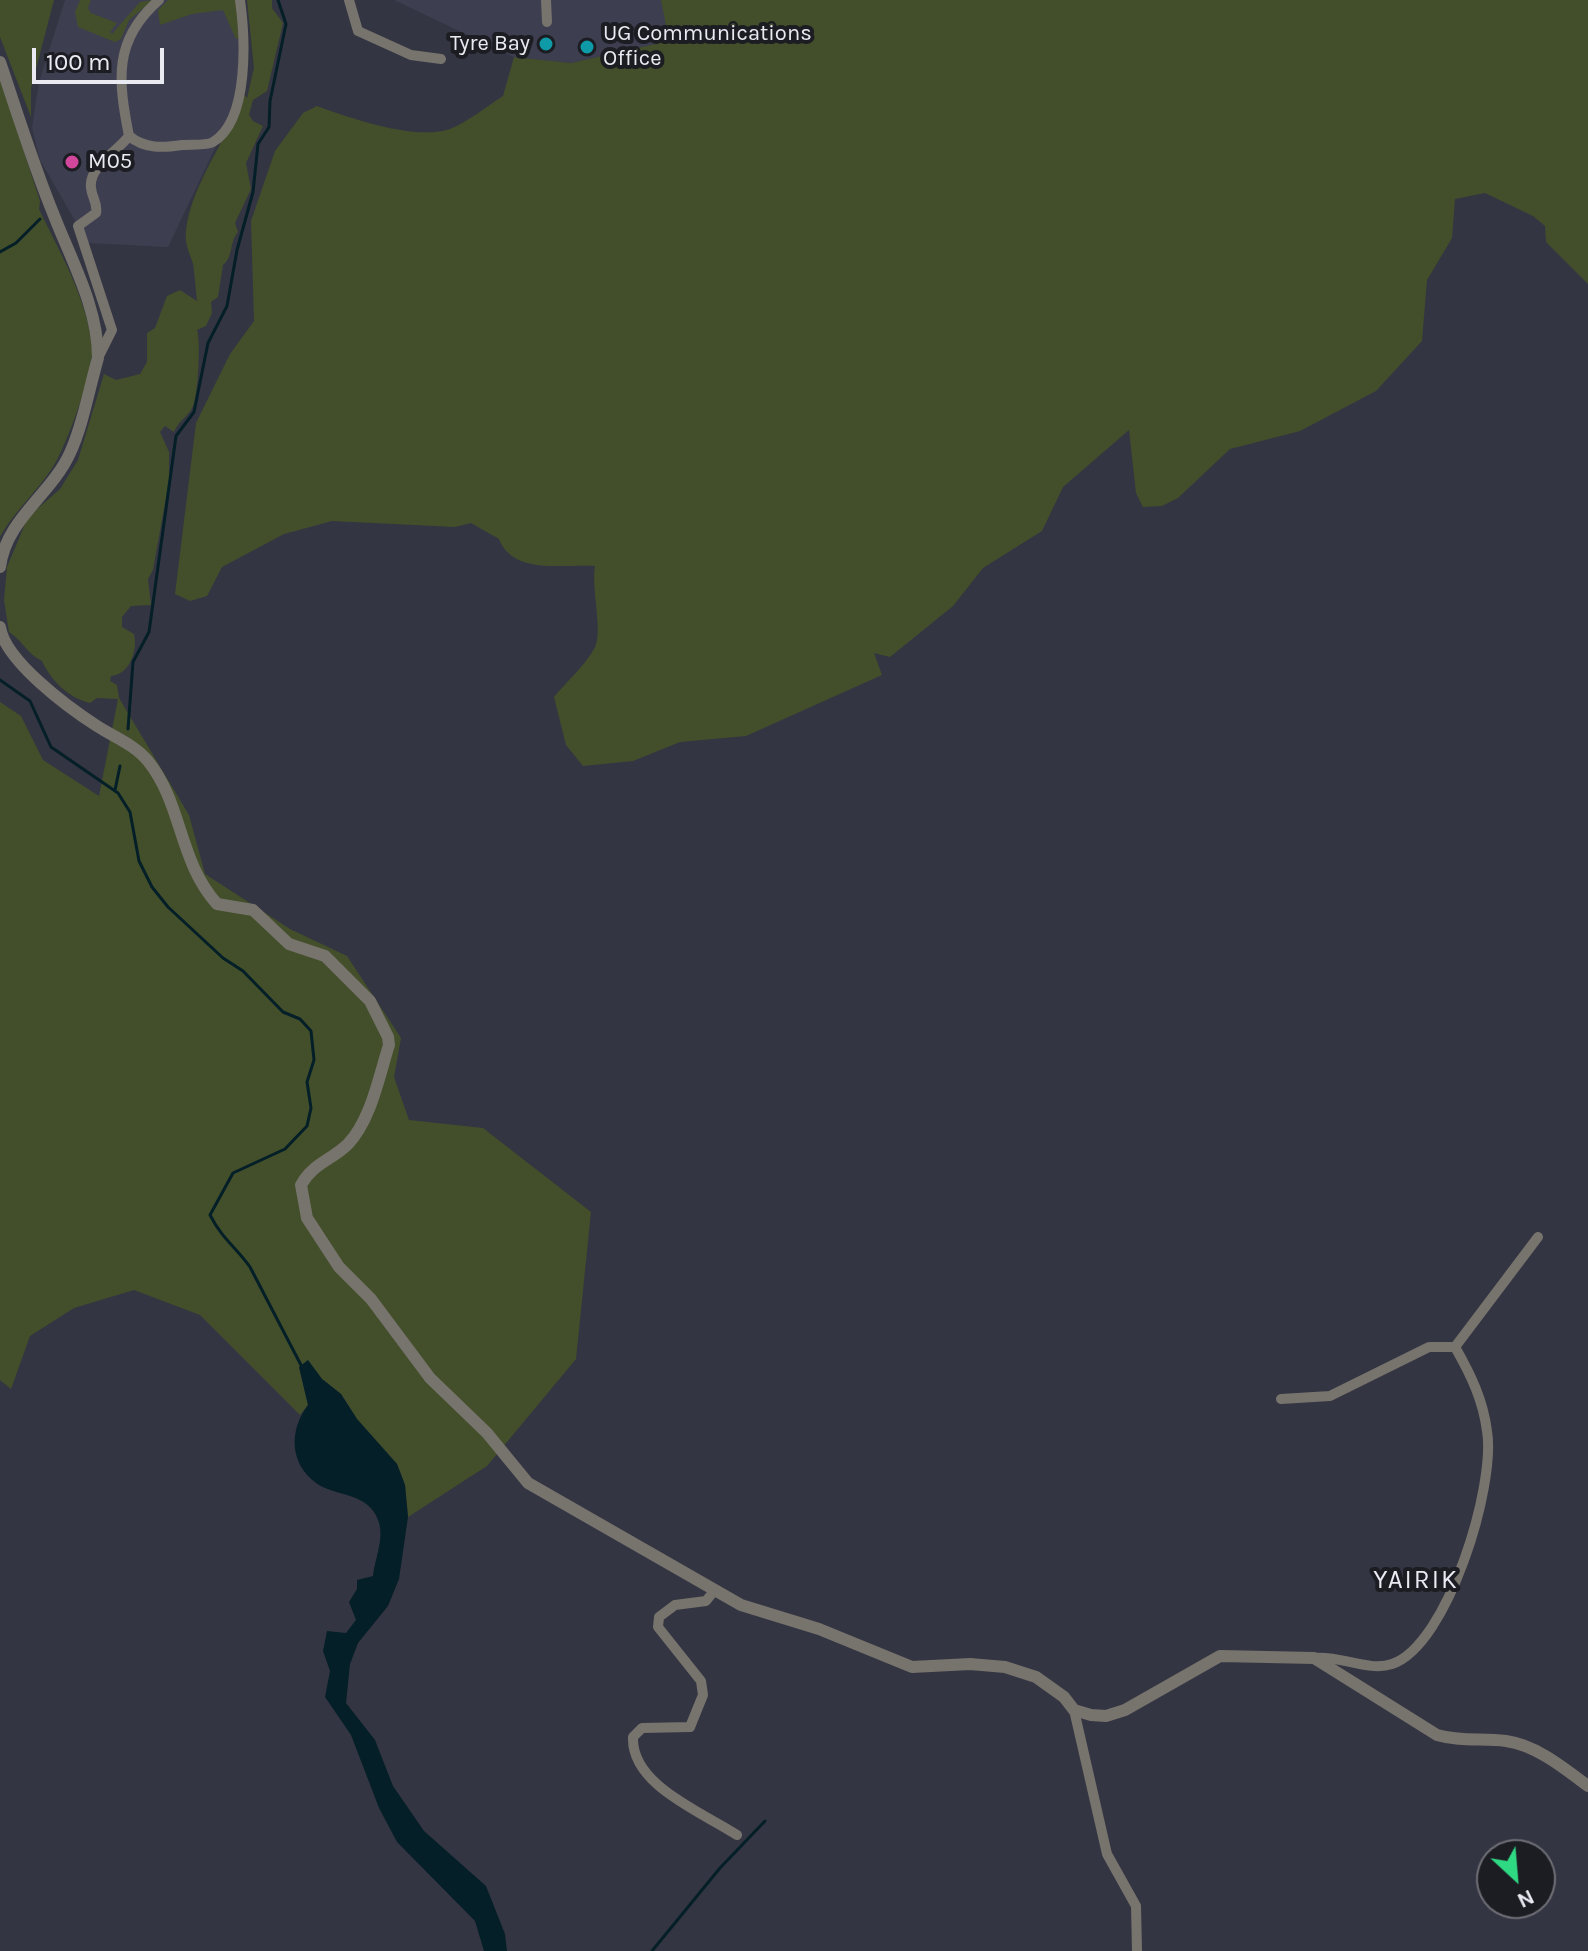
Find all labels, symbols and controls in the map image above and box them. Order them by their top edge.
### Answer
place label: UG Communications Office [603,21,812,72]
place label: Tyre Bay [450,31,530,57]
scale bar [36,32,168,82]
marker: Tyre Bay [537,35,555,53]
marker: UG Communications Office [578,38,596,56]
text: 100 m [46,48,111,76]
place label: M05 [88,149,132,175]
marker: M05 [63,153,81,171]
district label: YAIRIK [1373,1565,1459,1597]
north arrow [1476,1839,1556,1919]
text: N [1513,1884,1538,1914]

